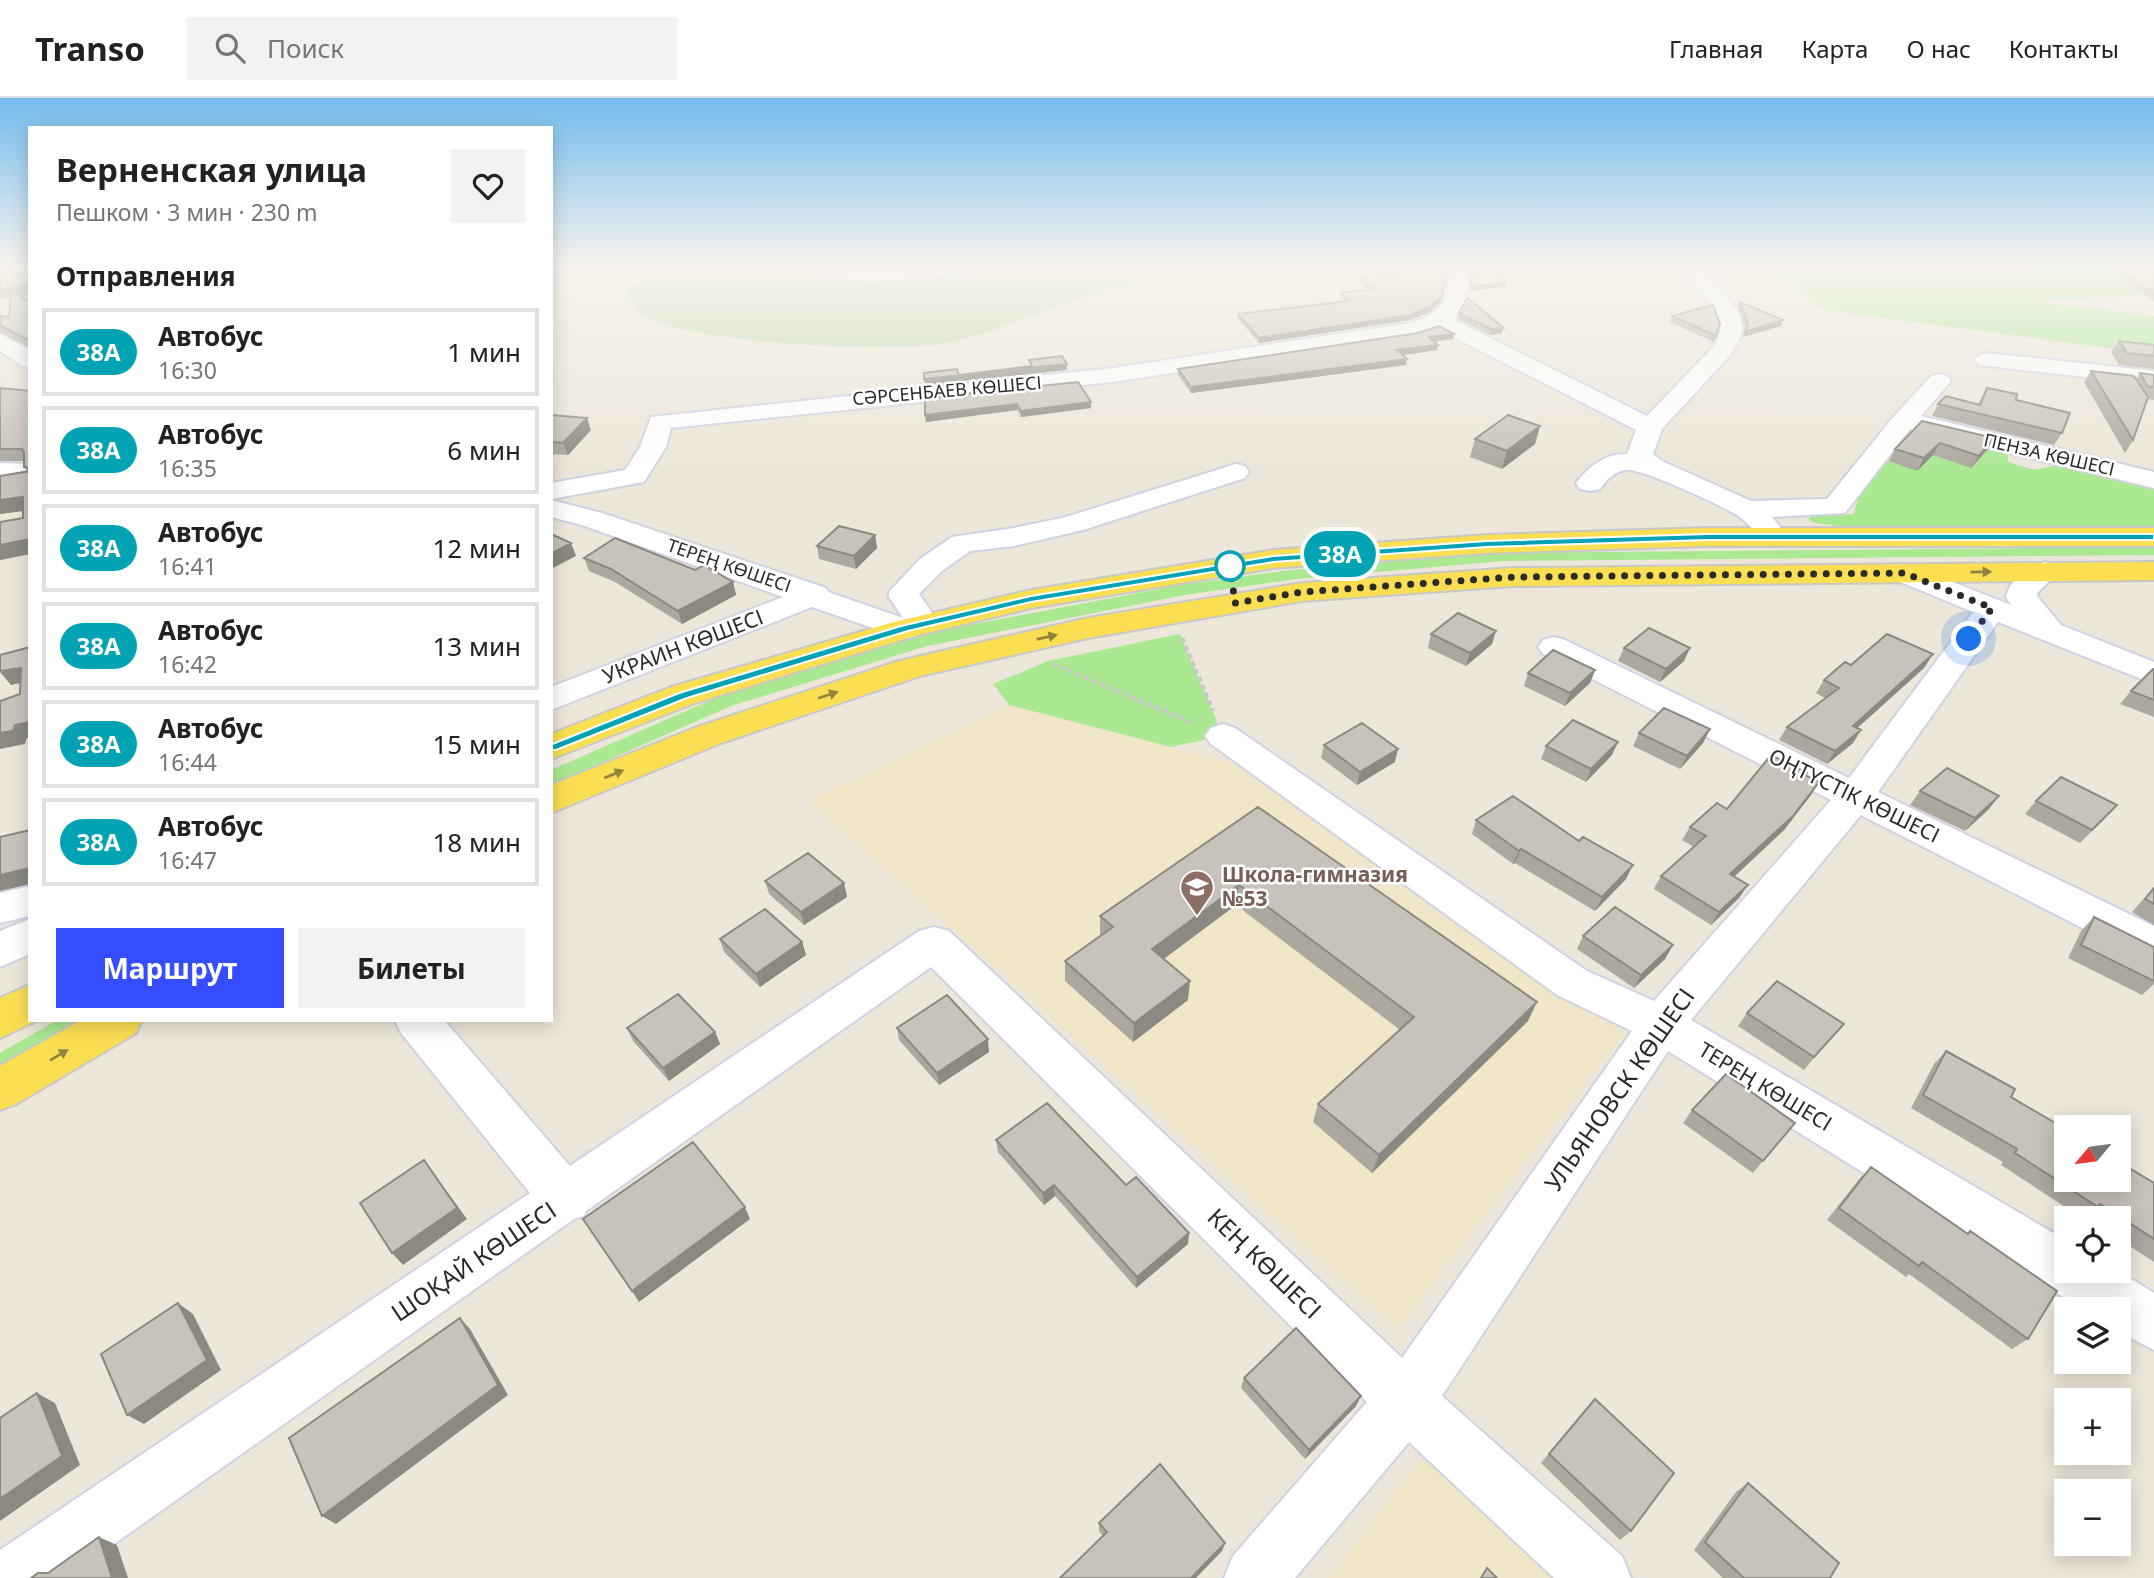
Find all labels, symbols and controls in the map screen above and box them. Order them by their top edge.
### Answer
search box [187,17,677,80]
text: Transo [35,26,145,71]
icon: search [211,29,249,67]
text: Поиск [267,30,344,66]
text: Главная [1669,32,1763,65]
text: Карта [1801,32,1868,65]
text: О нас [1906,32,1971,65]
text: Контакты [2009,32,2119,65]
text: Верненская улица [56,147,367,192]
button: heart [451,149,525,223]
text: Пешком · 3 мин · 230 m [56,196,318,228]
text: Отправления [56,258,235,294]
text: Автобус [158,318,263,354]
text: 1 мин [447,334,521,370]
text: 38А [76,335,121,368]
text: 16:30 [158,354,217,386]
street label: СӘРСЕНБАЕВ КӨШЕСІ [851,370,1042,410]
text: Автобус [158,416,263,452]
street label: ПЕНЗА КӨШЕСІ [1982,427,2117,481]
text: 6 мин [447,432,521,468]
text: 38А [76,433,121,466]
text: 16:35 [158,452,217,484]
text: Автобус [158,514,263,550]
text: 12 мин [432,530,521,566]
text: 38А [76,531,121,564]
line badge: 38А [1300,531,1380,577]
street label: ТЕРЕҢ КӨШЕСІ [664,533,794,597]
text: 38А [1318,537,1362,570]
text: 16:41 [158,550,217,582]
unlabelled marker [1215,551,1245,581]
one-way arrow [1970,566,1992,578]
street label: УКРАИН КӨШЕСІ [598,603,767,690]
text: Автобус [158,612,263,648]
your location [1951,621,1986,656]
text: 13 мин [432,628,521,664]
text: 38А [76,629,121,662]
one-way arrow [1036,631,1058,642]
text: 16:42 [158,648,217,680]
one-way arrow [817,689,838,700]
text: Автобус [158,710,263,746]
text: 15 мин [432,726,521,762]
text: 38А [76,727,121,760]
street label: ОҢТҮСТІК КӨШЕСІ [1764,742,1945,849]
text: 16:44 [158,746,217,778]
one-way arrow [604,768,625,779]
text: Автобус [158,808,263,844]
text: 18 мин [432,824,521,860]
text: 38А [76,825,121,858]
text: 16:47 [158,844,217,876]
place label: Школа-гимназия №53 [1222,860,1408,912]
school or university icon: Школа-гимназия №53 [1178,868,1216,917]
button: Маршрут [56,928,284,1008]
button: Билеты [298,928,525,1008]
street label: УЛЬЯНОВСК КӨШЕСІ [1536,981,1701,1197]
street label: ТЕРЕҢ КӨШЕСІ [1694,1035,1837,1137]
one-way arrow [49,1049,68,1062]
north arrow [2054,1115,2132,1192]
map controls [2054,1115,2131,1556]
street label: ШОҚАЙ КӨШЕСІ [384,1193,562,1328]
street label: КЕҢ КӨШЕСІ [1201,1200,1329,1326]
button: locate [2054,1206,2131,1283]
button: layers [2054,1297,2131,1374]
button: + [2054,1388,2131,1465]
button: − [2054,1479,2131,1556]

